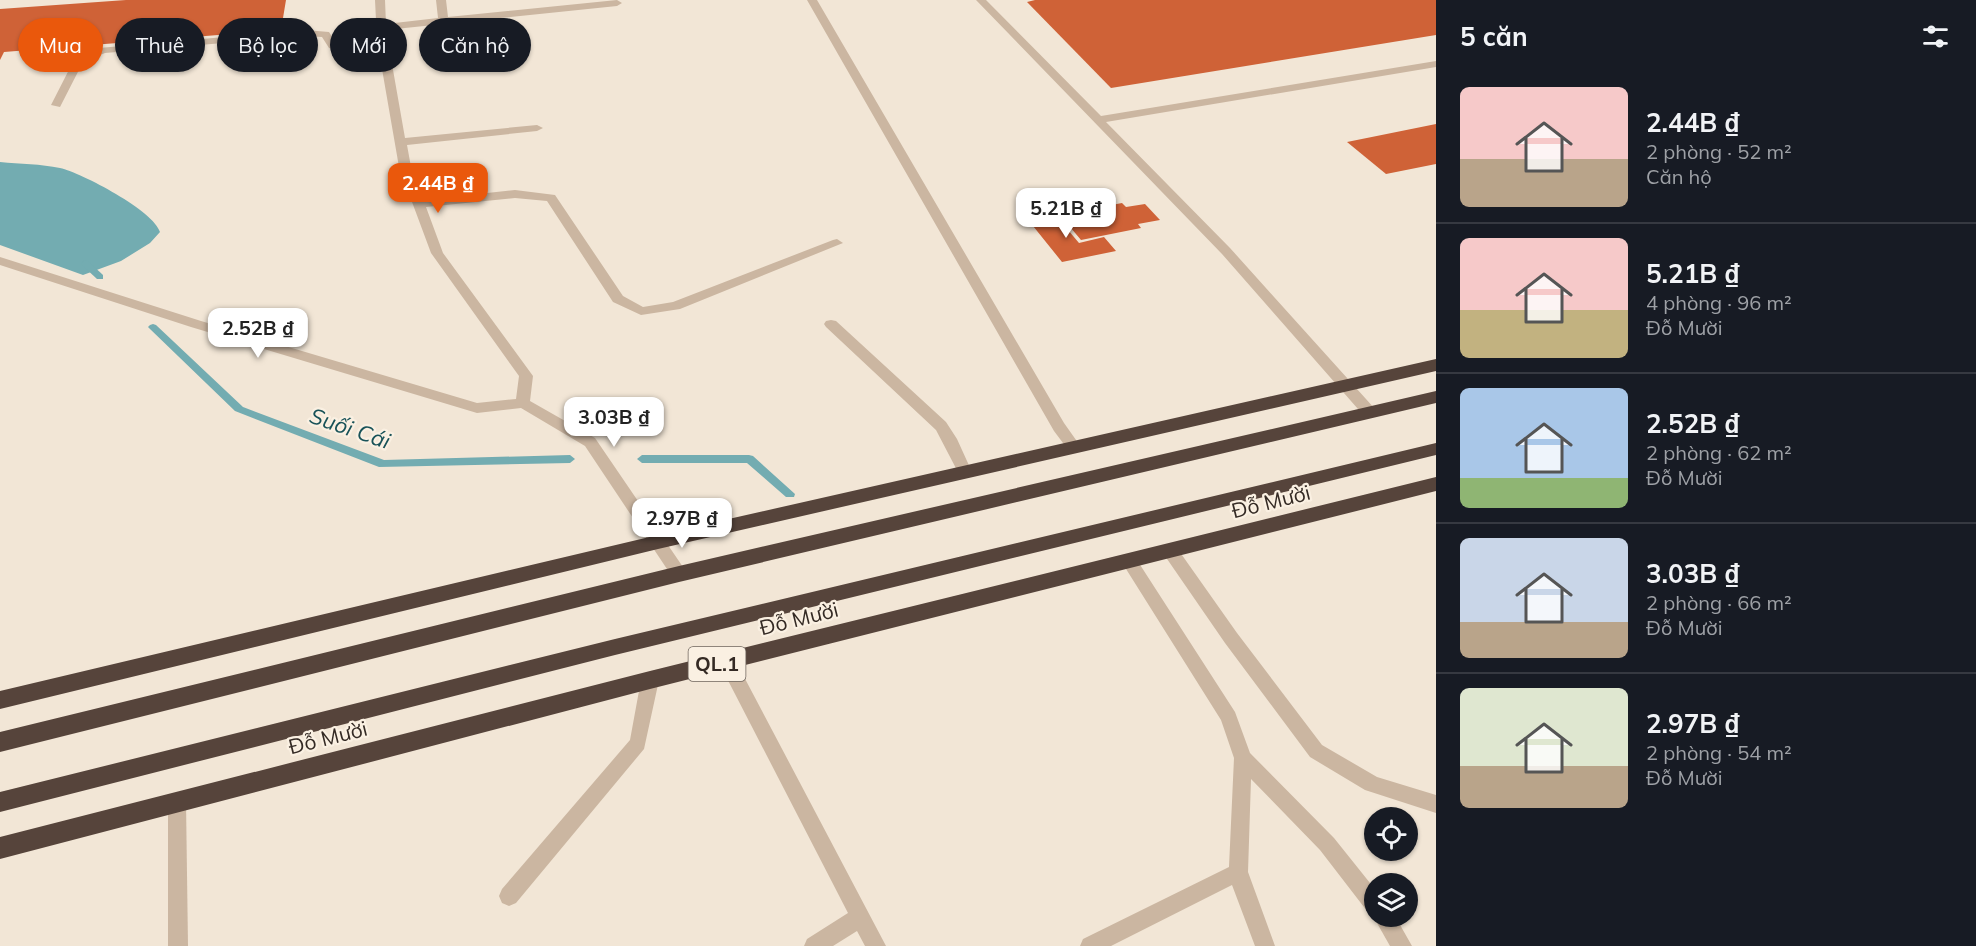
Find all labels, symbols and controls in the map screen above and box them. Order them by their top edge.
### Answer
chip: Mua [18,18,103,72]
chip: Thuê [115,18,205,72]
chip: Bộ lọc [217,18,318,72]
chip: Mới [330,18,407,72]
chip: Căn hộ [419,18,531,72]
text: 5 căn [1460,20,1528,53]
icon: filters [1919,20,1952,53]
text: 2.44B ₫ [1646,106,1740,139]
icon: home [1508,111,1580,183]
text: 2 phòng · 52 m² [1646,139,1792,164]
pin: 2.44B ₫ [383,163,493,214]
text: Căn hộ [1646,164,1712,189]
text: 2.44B ₫ [402,170,474,195]
pin: 5.21B ₫ [1011,188,1121,239]
text: 5.21B ₫ [1030,195,1102,220]
text: 5.21B ₫ [1646,257,1740,290]
icon: home [1508,262,1580,334]
text: 4 phòng · 96 m² [1646,290,1792,315]
pin: 2.52B ₫ [203,308,313,359]
text: 2.52B ₫ [222,315,294,340]
text: Đỗ Mười [1646,315,1722,340]
pin: 3.03B ₫ [559,397,669,448]
water label: Suối Cái [306,401,395,455]
text: 3.03B ₫ [578,404,650,429]
text: 2.52B ₫ [1646,407,1740,440]
icon: home [1508,412,1580,484]
text: 2 phòng · 62 m² [1646,440,1792,465]
text: Đỗ Mười [1646,465,1722,490]
street label: Đỗ Mười [1229,479,1313,523]
pin: 2.97B ₫ [627,498,737,549]
text: 2.97B ₫ [646,505,718,530]
text: 3.03B ₫ [1646,557,1740,590]
icon: home [1508,562,1580,634]
text: 2 phòng · 66 m² [1646,590,1792,615]
street label: Đỗ Mười [757,596,841,640]
text: Đỗ Mười [1646,615,1722,640]
road number: QL.1 [688,647,746,681]
text: 2.97B ₫ [1646,707,1740,740]
icon: home [1508,712,1580,784]
street label: Đỗ Mười [286,715,370,759]
text: 2 phòng · 54 m² [1646,740,1792,765]
text: Đỗ Mười [1646,765,1722,790]
map controls [1364,807,1418,927]
button: locate [1364,807,1418,861]
button: layers [1364,873,1418,927]

